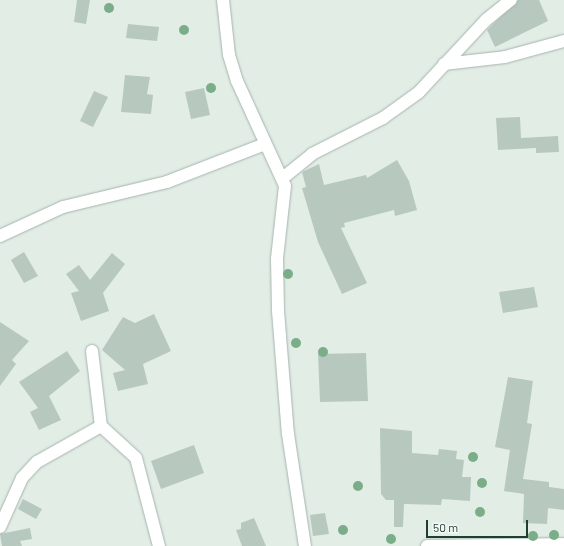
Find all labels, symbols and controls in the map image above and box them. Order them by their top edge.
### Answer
scale bar [428,512,530,538]
text: 50 m [433,520,458,534]

